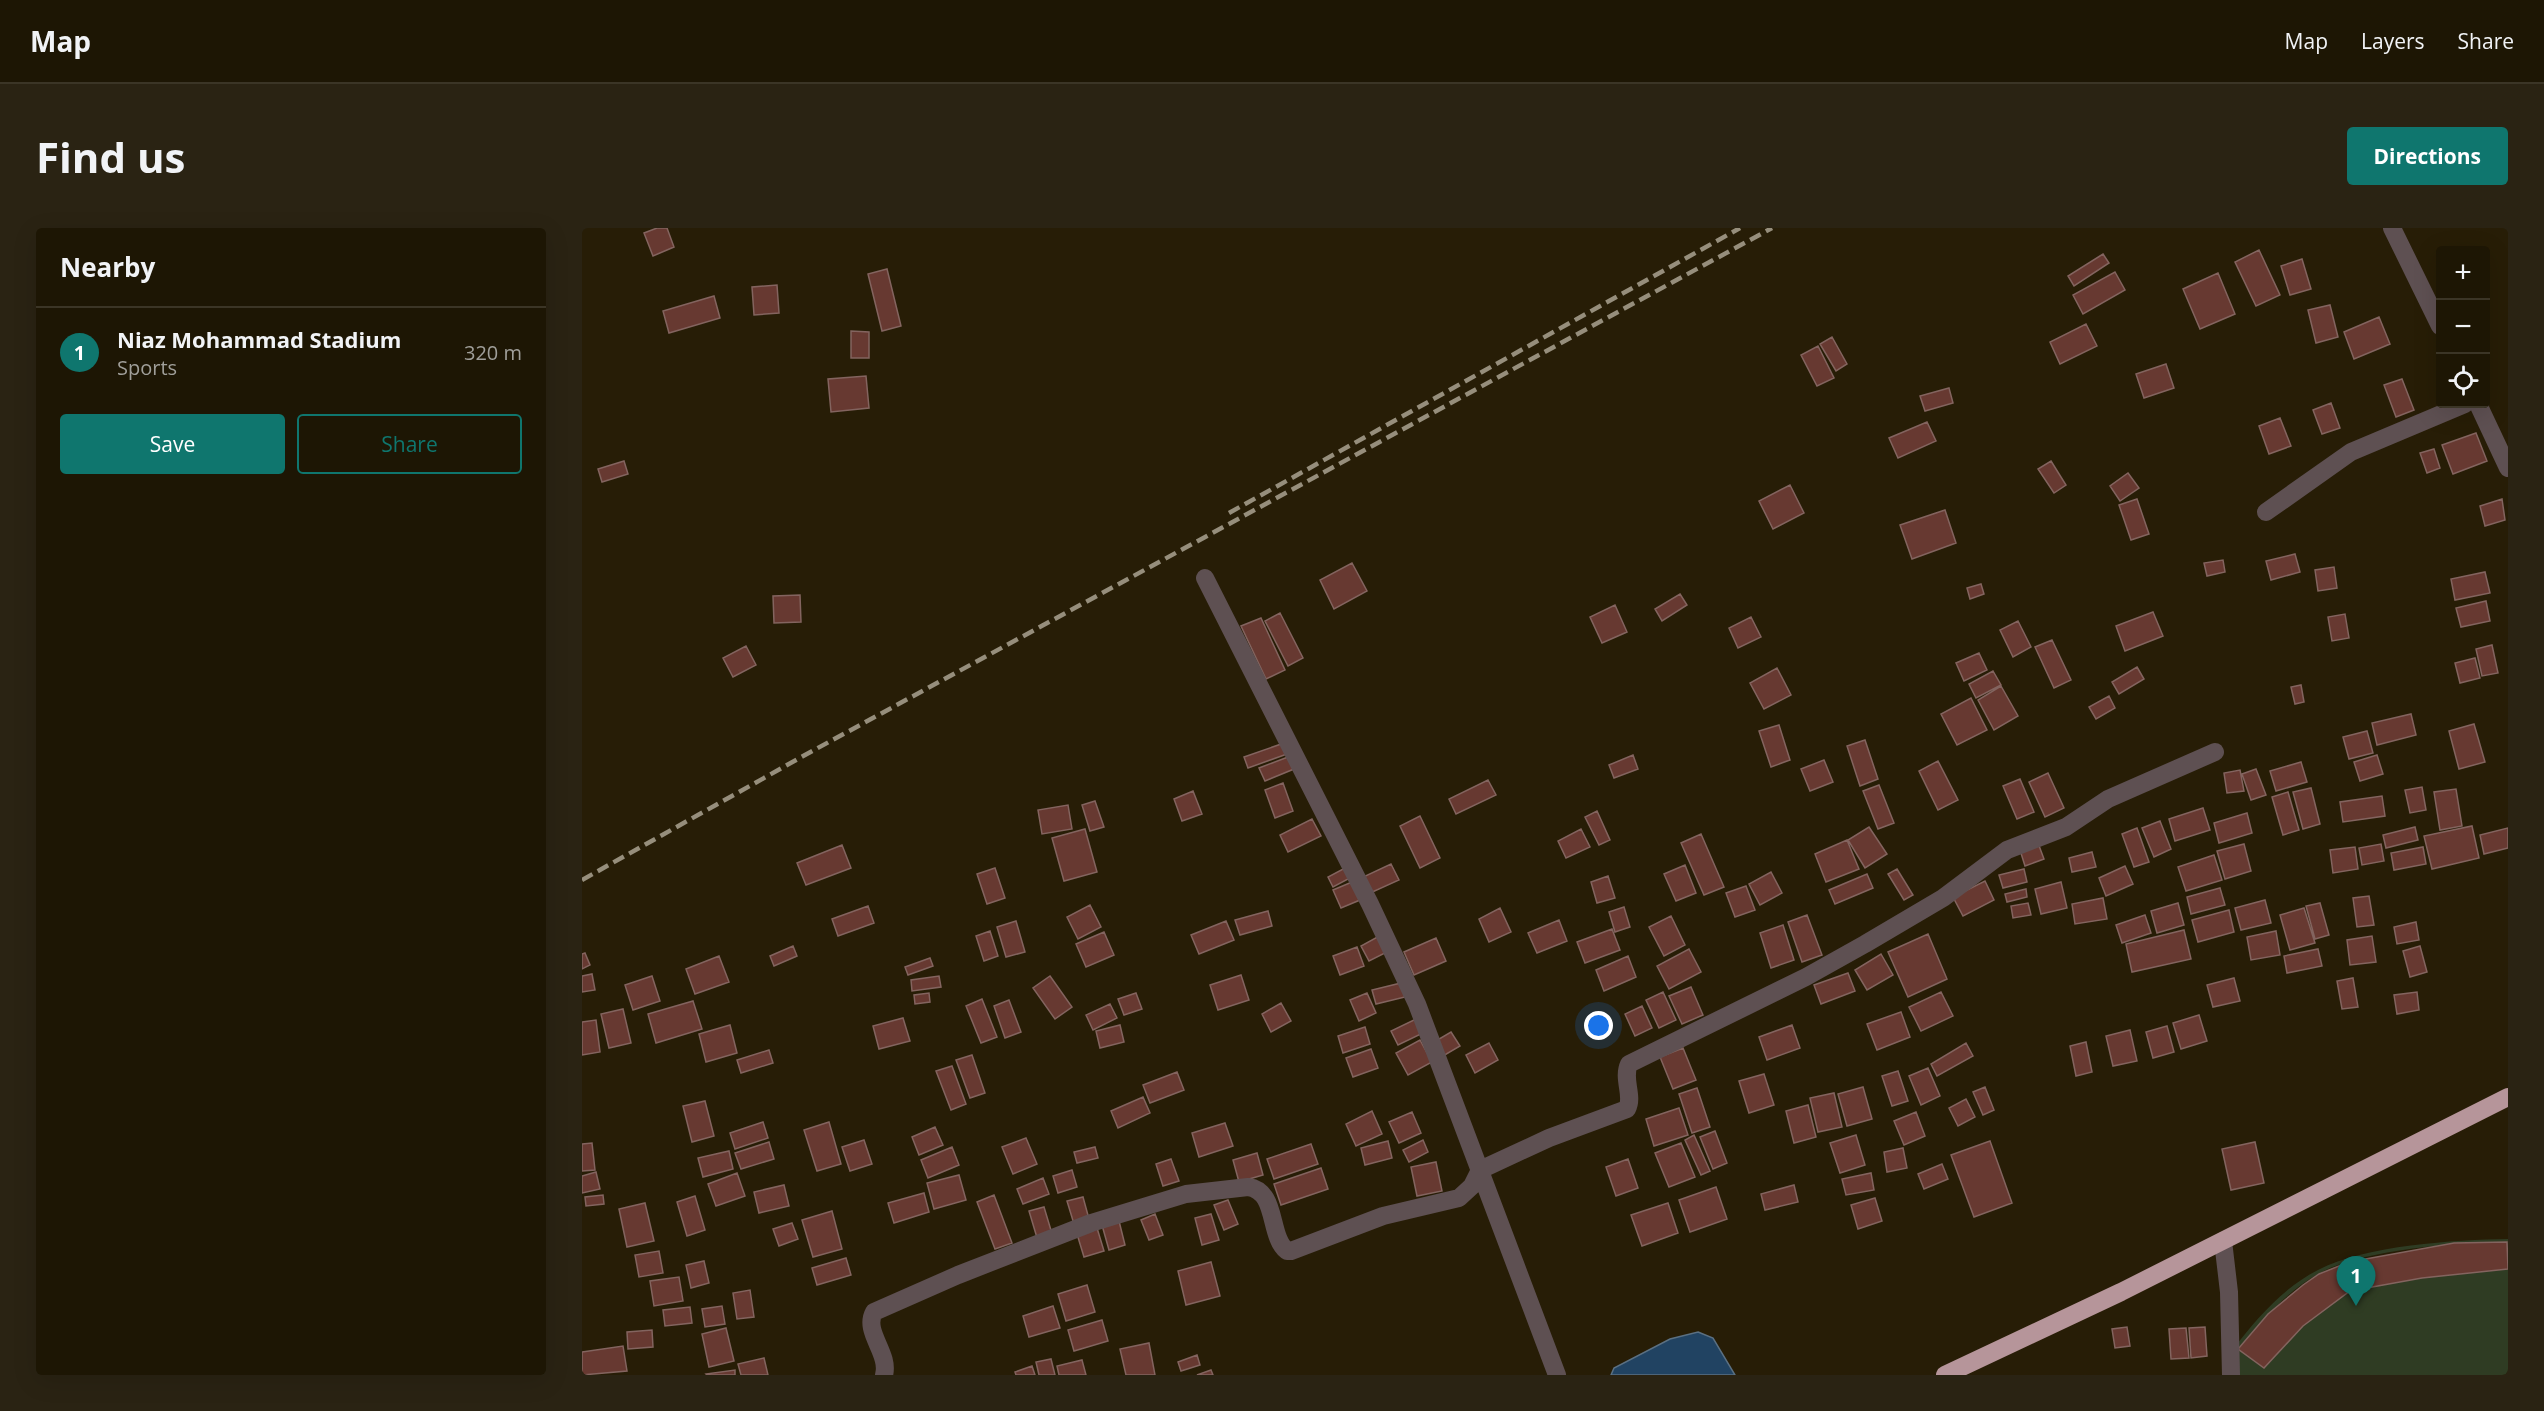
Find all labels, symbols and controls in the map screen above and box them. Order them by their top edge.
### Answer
text: Map [30,22,91,60]
text: Map [2285,27,2328,55]
text: Layers [2361,27,2425,55]
text: Share [2458,27,2514,55]
button: Directions [2347,127,2508,185]
text: Find us [36,128,185,185]
map controls [2436,246,2490,408]
button: + [2436,246,2490,300]
text: Nearby [60,249,155,285]
button: − [2436,300,2490,354]
text: Niaz Mohammad Stadium [117,324,401,354]
text: 1 [74,339,85,366]
text: 320 m [464,339,522,366]
text: Sports [117,354,177,381]
button: locate [2436,354,2490,408]
button: Save [60,414,285,474]
button: Share [297,414,522,474]
your location [1584,1011,1613,1040]
pin: 1 [2336,1256,2376,1306]

